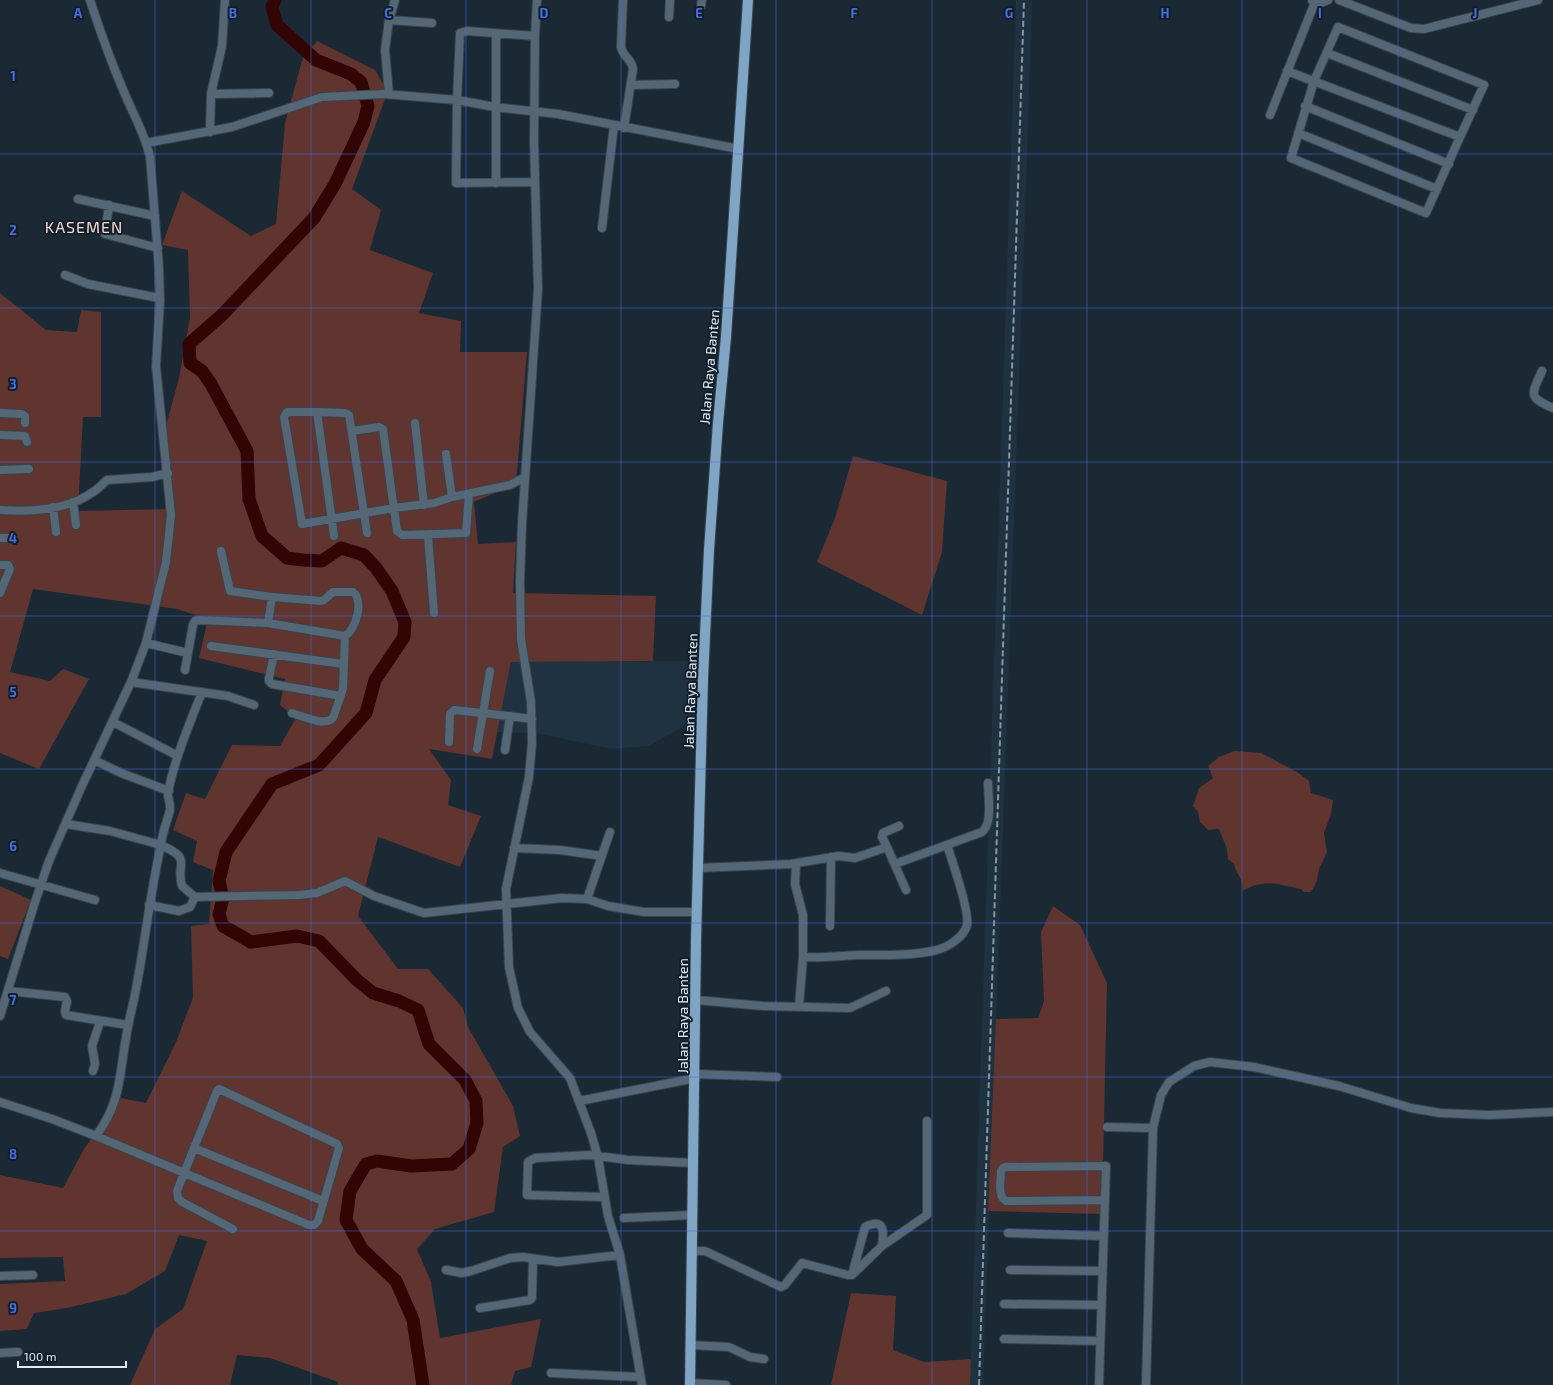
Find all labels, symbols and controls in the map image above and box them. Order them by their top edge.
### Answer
text: A [74,5,83,21]
text: B [229,5,237,21]
text: C [384,5,392,21]
text: D [540,5,549,21]
text: E [695,5,703,21]
text: F [850,5,858,21]
text: G [1005,5,1013,21]
text: H [1161,5,1170,21]
text: I [1318,5,1322,21]
text: J [1473,5,1477,21]
text: 1 [10,68,16,84]
district label: KASEMEN [45,217,123,236]
text: 2 [9,222,17,238]
street label: Jalan Raya Banten [695,309,723,425]
text: 3 [9,376,17,392]
text: 4 [9,530,17,546]
street label: Jalan Raya Banten [679,633,701,749]
text: 5 [9,684,17,700]
text: 6 [9,838,17,854]
street label: Jalan Raya Banten [674,958,691,1074]
text: 7 [10,992,17,1008]
text: 8 [9,1146,17,1162]
text: 9 [9,1300,17,1316]
scale bar [18,1343,126,1369]
text: 100 m [24,1349,56,1363]

